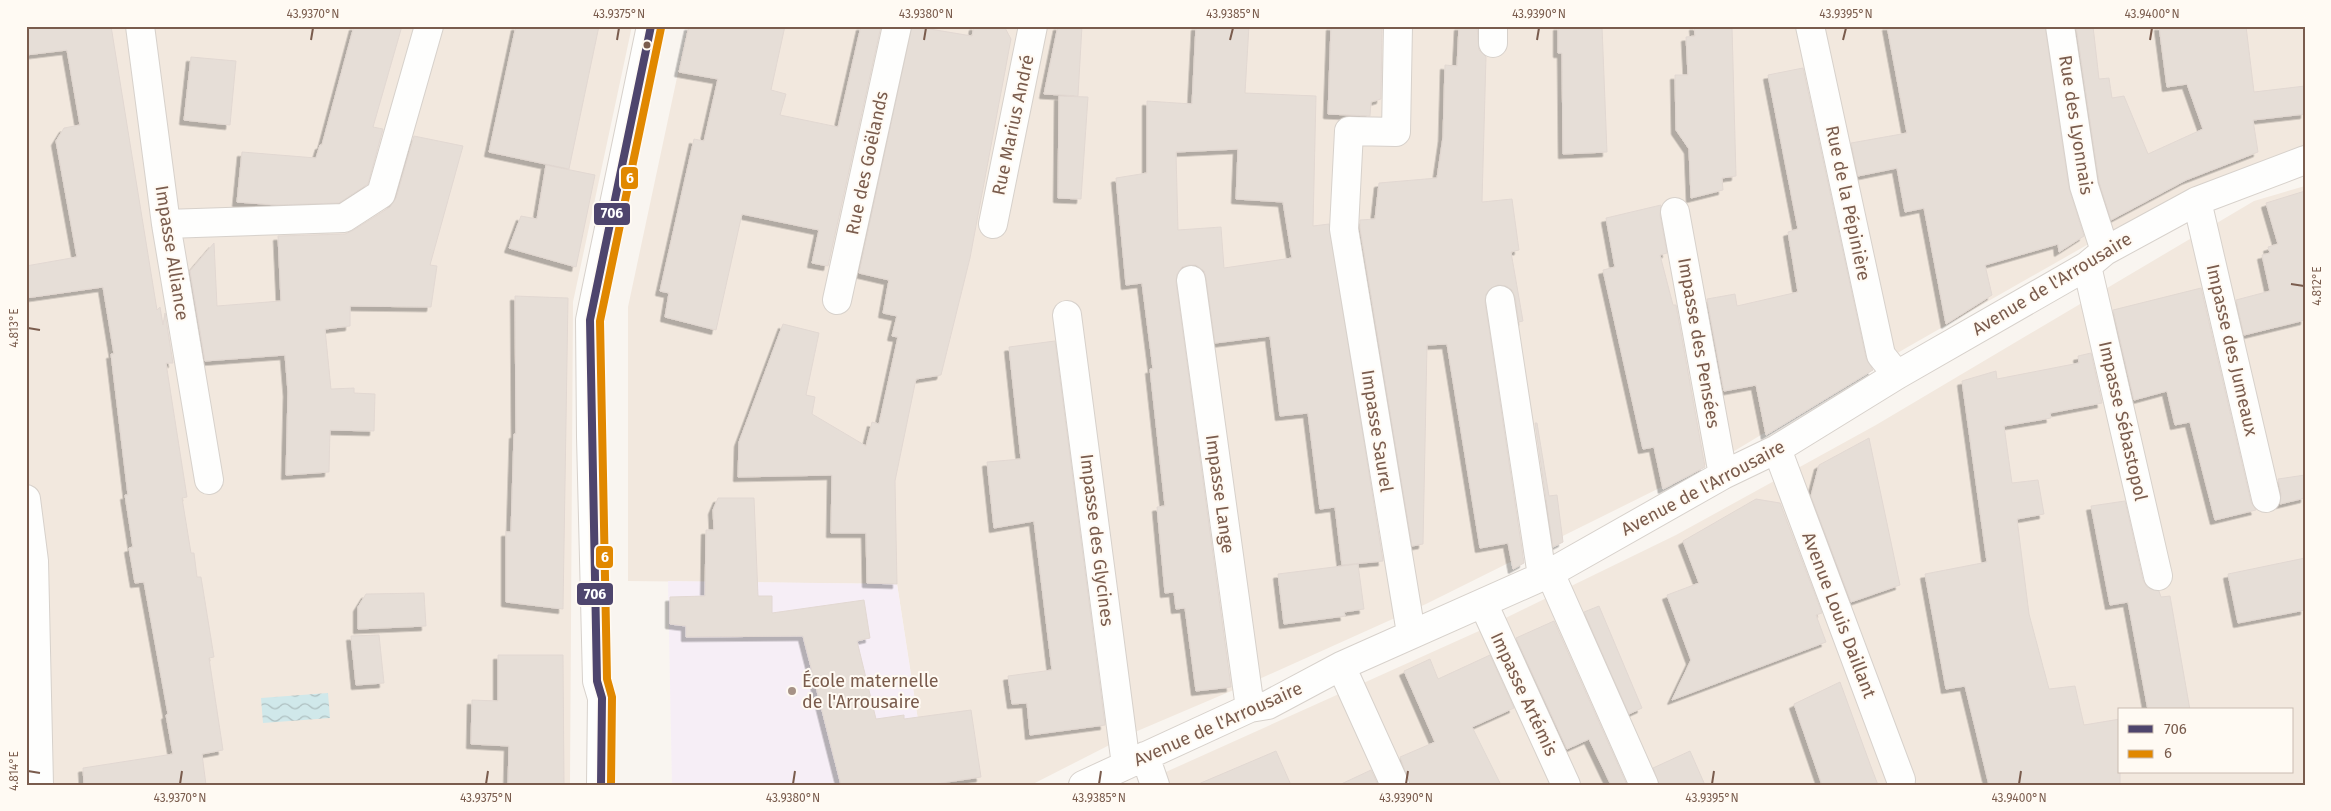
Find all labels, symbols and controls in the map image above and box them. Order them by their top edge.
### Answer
text: 43.9370°N [286,7,340,21]
text: 43.9375°N [593,7,645,21]
text: 43.9380°N [899,7,953,21]
text: 43.9385°N [1206,7,1260,21]
text: 43.9390°N [1512,7,1566,21]
text: 43.9395°N [1819,7,1873,21]
text: 43.9400°N [2124,7,2180,21]
unlabelled marker [642,40,652,50]
street label: Rue Marius André [987,53,1039,197]
street label: Rue des Lyonnais [2054,54,2098,196]
street label: Rue des Goëlands [841,89,893,237]
street label: Rue de la Pépinière [1821,123,1875,283]
line badge: 6 [620,166,639,190]
text: 6 [626,170,634,187]
street label: Impasse Alliance [150,184,194,322]
line badge: 706 [593,202,631,226]
text: 706 [601,205,623,222]
street label: Avenue de l'Arrousaire [1968,228,2136,340]
street label: Impasse des Pensées [1673,256,1725,430]
street label: Impasse des Jumeaux [2202,262,2263,438]
text: 4.812°E [2310,266,2324,306]
text: 4.813°E [7,308,21,348]
street label: Impasse Sébastopol [2094,339,2152,503]
street label: Impasse Saurel [1356,368,1398,494]
street label: Impasse Lange [1201,433,1239,555]
street label: Avenue de l'Arrousaire [1617,436,1789,540]
street label: Impasse des Glycines [1076,453,1118,627]
street label: Avenue Louis Daillant [1797,529,1881,701]
line badge: 6 [595,545,614,569]
text: 6 [601,549,609,566]
line badge: 706 [576,582,614,606]
text: 706 [584,586,606,603]
street label: Impasse Artémis [1486,629,1562,759]
place label: École maternelle de l'Arrousaire [802,669,939,713]
street label: Avenue de l'Arrousaire [1130,677,1306,771]
marker: École maternelle de l'Arrousaire [786,685,798,697]
legend [2118,708,2294,774]
text: 706 [2164,720,2187,738]
text: 6 [2164,744,2172,762]
text: 4.814°E [7,751,21,791]
text: 43.9370°N [153,791,207,805]
text: 43.9375°N [460,791,512,805]
text: 43.9380°N [766,791,820,805]
text: 43.9385°N [1072,791,1126,805]
text: 43.9390°N [1379,791,1433,805]
text: 43.9395°N [1685,791,1739,805]
text: 43.9400°N [1991,791,2047,805]

